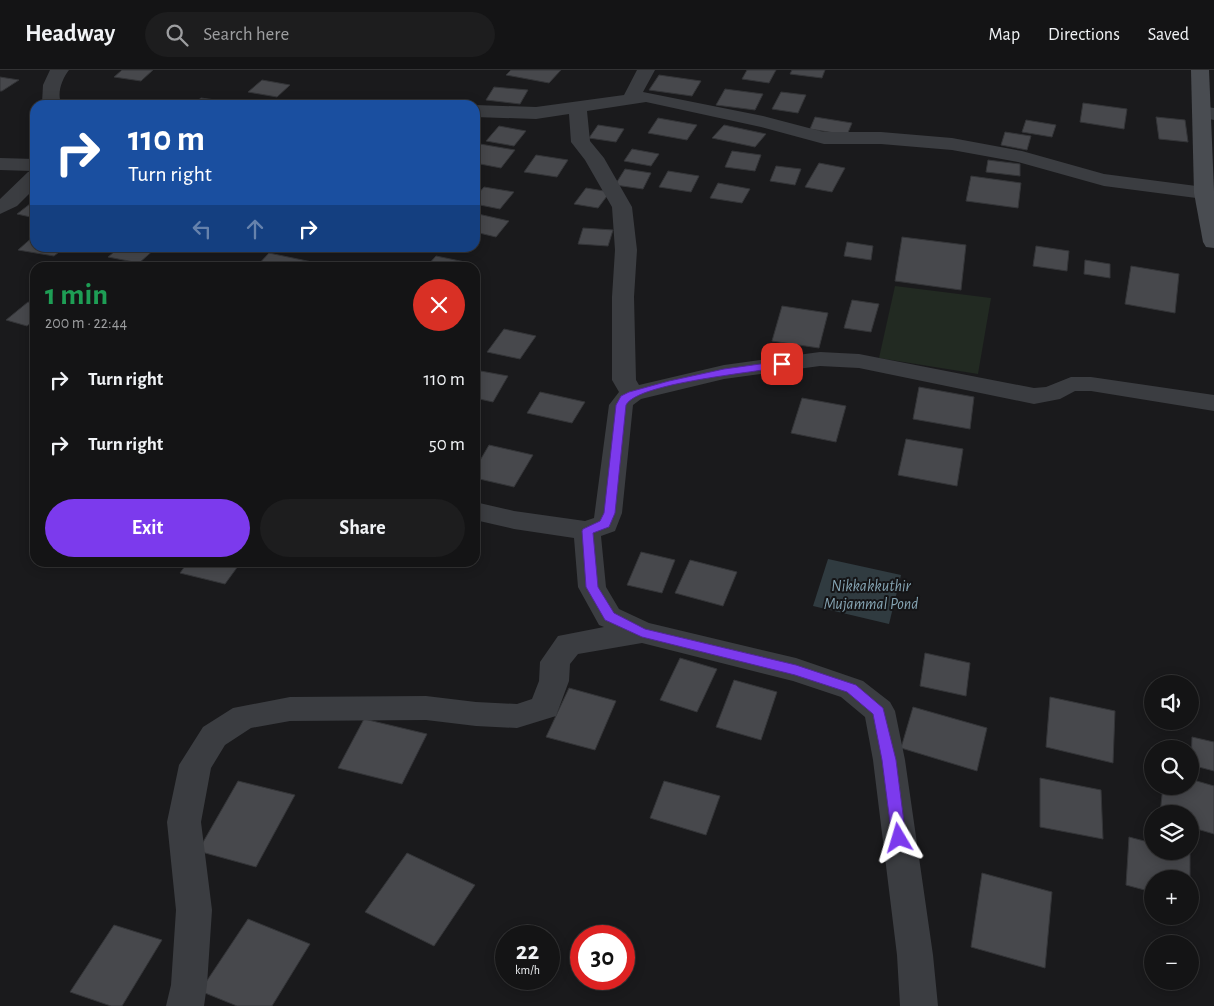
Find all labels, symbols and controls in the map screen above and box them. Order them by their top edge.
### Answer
search box [145,12,495,57]
icon: search [163,21,191,49]
text: Headway [25,22,115,46]
text: Search here [203,25,289,44]
text: Map [989,26,1020,44]
text: Directions [1048,26,1120,44]
text: Saved [1148,26,1189,44]
icon: right [45,120,110,185]
text: 110 m [128,122,205,157]
text: Turn right [128,163,212,185]
icon: left [188,215,216,243]
icon: ahead [241,215,269,243]
icon: right [294,215,322,243]
button: close [413,279,465,331]
text: 1 min [45,280,108,310]
text: 200 m · 22:44 [45,315,127,331]
pin [761,343,803,385]
icon: arrive [768,350,796,378]
icon: right [45,366,73,394]
text: Turn right [88,370,163,389]
text: 110 m [424,370,465,389]
icon: right [45,431,73,459]
text: Turn right [88,435,163,454]
text: 50 m [429,435,465,454]
button: Exit [45,499,250,557]
button: Share [260,499,465,557]
water label: Nikkakkuthir Mujammal Pond [824,578,918,613]
map controls [1144,675,1199,990]
button: sound [1144,675,1199,730]
button: search [1144,740,1199,795]
button: layers [1144,805,1199,860]
position arrow [872,811,924,863]
button: + [1144,870,1199,925]
speed limit sign: 30 [570,925,635,990]
button: − [1144,935,1199,990]
text: 22 [516,939,539,964]
text: km/h [515,964,540,976]

